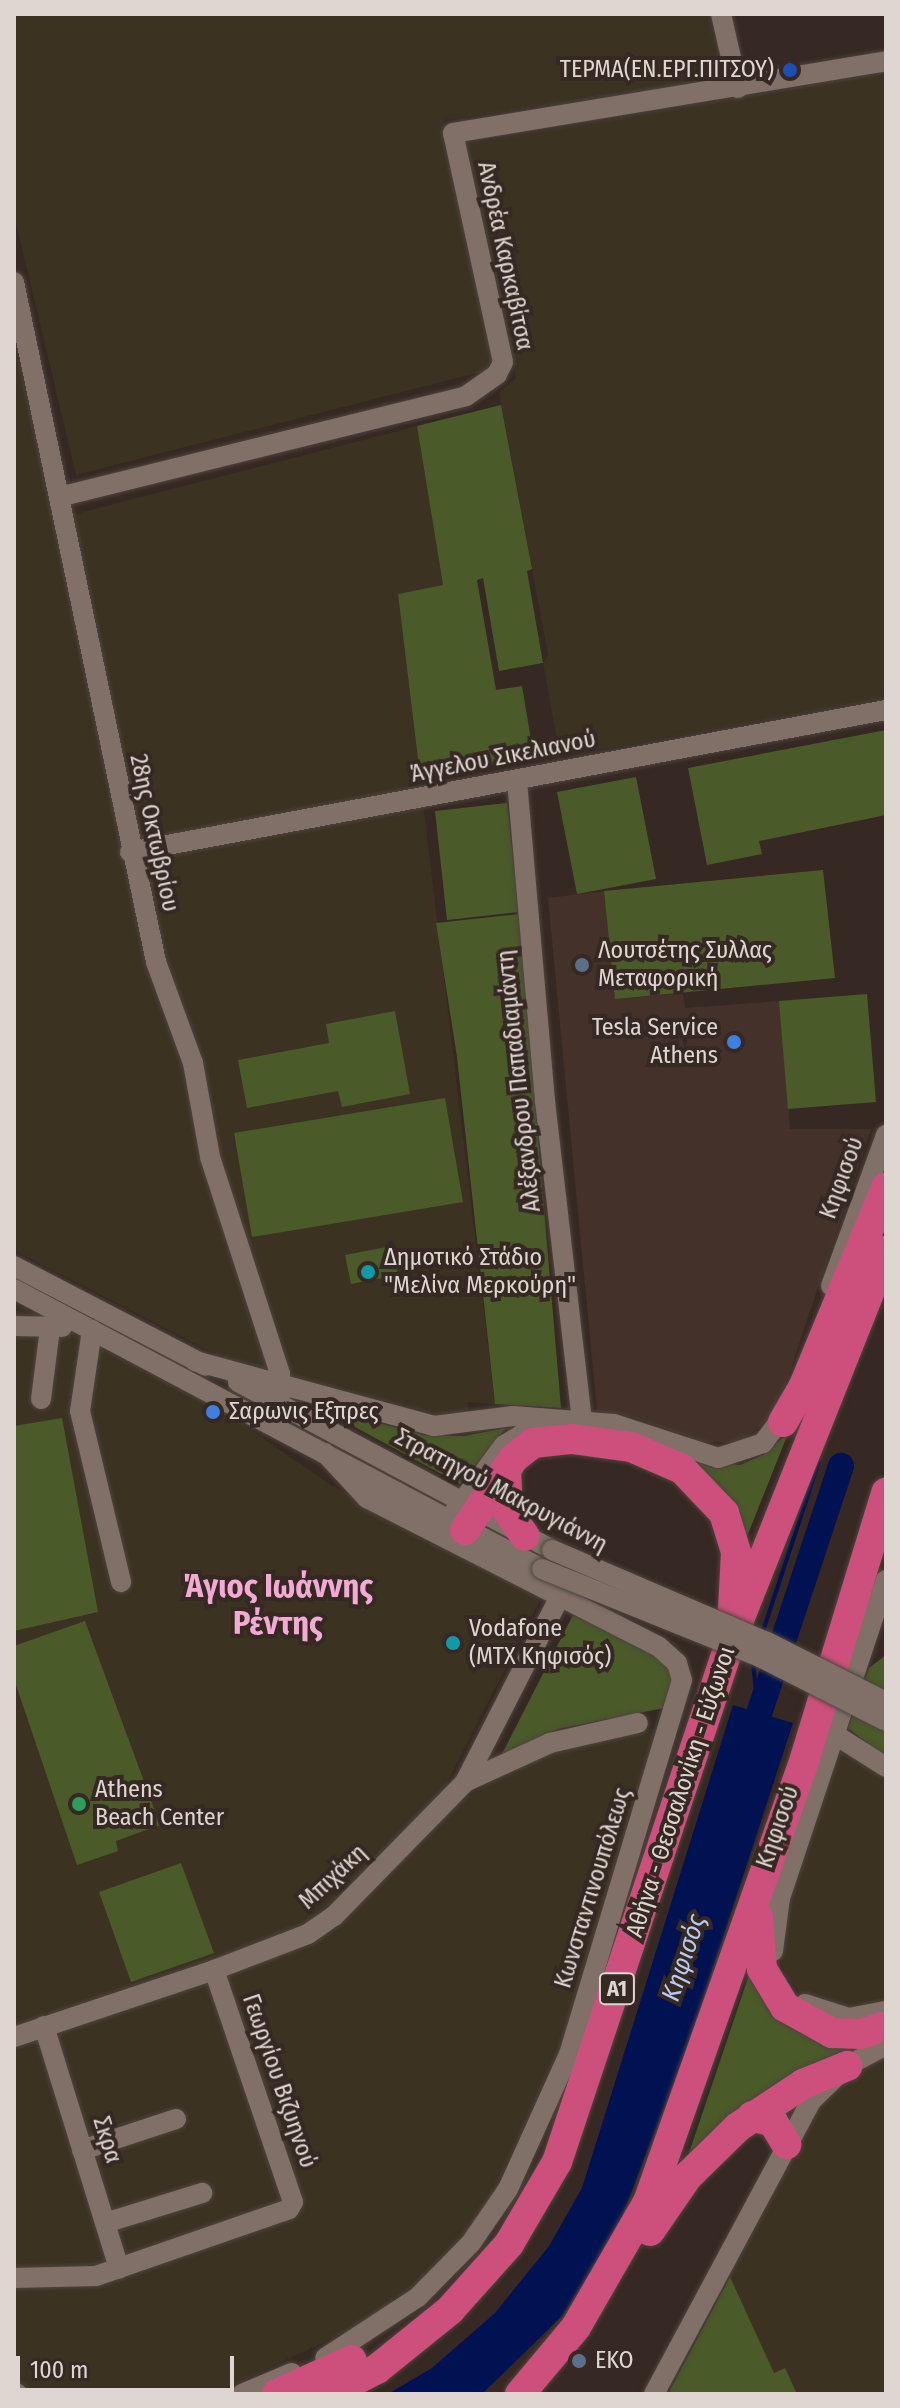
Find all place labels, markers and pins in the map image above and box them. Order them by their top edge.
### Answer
place label: ΤΕΡΜΑ(ΕΝ.ΕΡΓ.ΠΙΤΣΟΥ) [560,56,774,84]
marker: ΤΕΡΜΑ(ΕΝ.ΕΡΓ.ΠΙΤΣΟΥ) [781,61,799,79]
place label: Λουτσέτης Συλλας Μεταφορική [598,937,772,993]
marker: Λουτσέτης Συλλας Μεταφορική [573,956,591,974]
place label: Tesla Service Athens [592,1014,718,1070]
marker: Tesla Service Athens [725,1033,743,1051]
place label: Δημοτικό Στάδιο "Μελίνα Μερκούρη" [384,1244,576,1300]
marker: Δημοτικό Στάδιο "Μελίνα Μερκούρη" [359,1263,377,1281]
place label: Σαρωνις Εξπρες [229,1398,379,1426]
marker: Σαρωνις Εξπρες [204,1403,222,1421]
place label: Vodafone (MTX Κηφισός) [469,1615,611,1671]
marker: Vodafone (MTX Κηφισός) [444,1634,462,1652]
place label: Athens Beach Center [95,1776,224,1832]
marker: Athens Beach Center [70,1795,88,1813]
place label: EKO [595,2347,634,2375]
marker: EKO [570,2352,588,2370]

